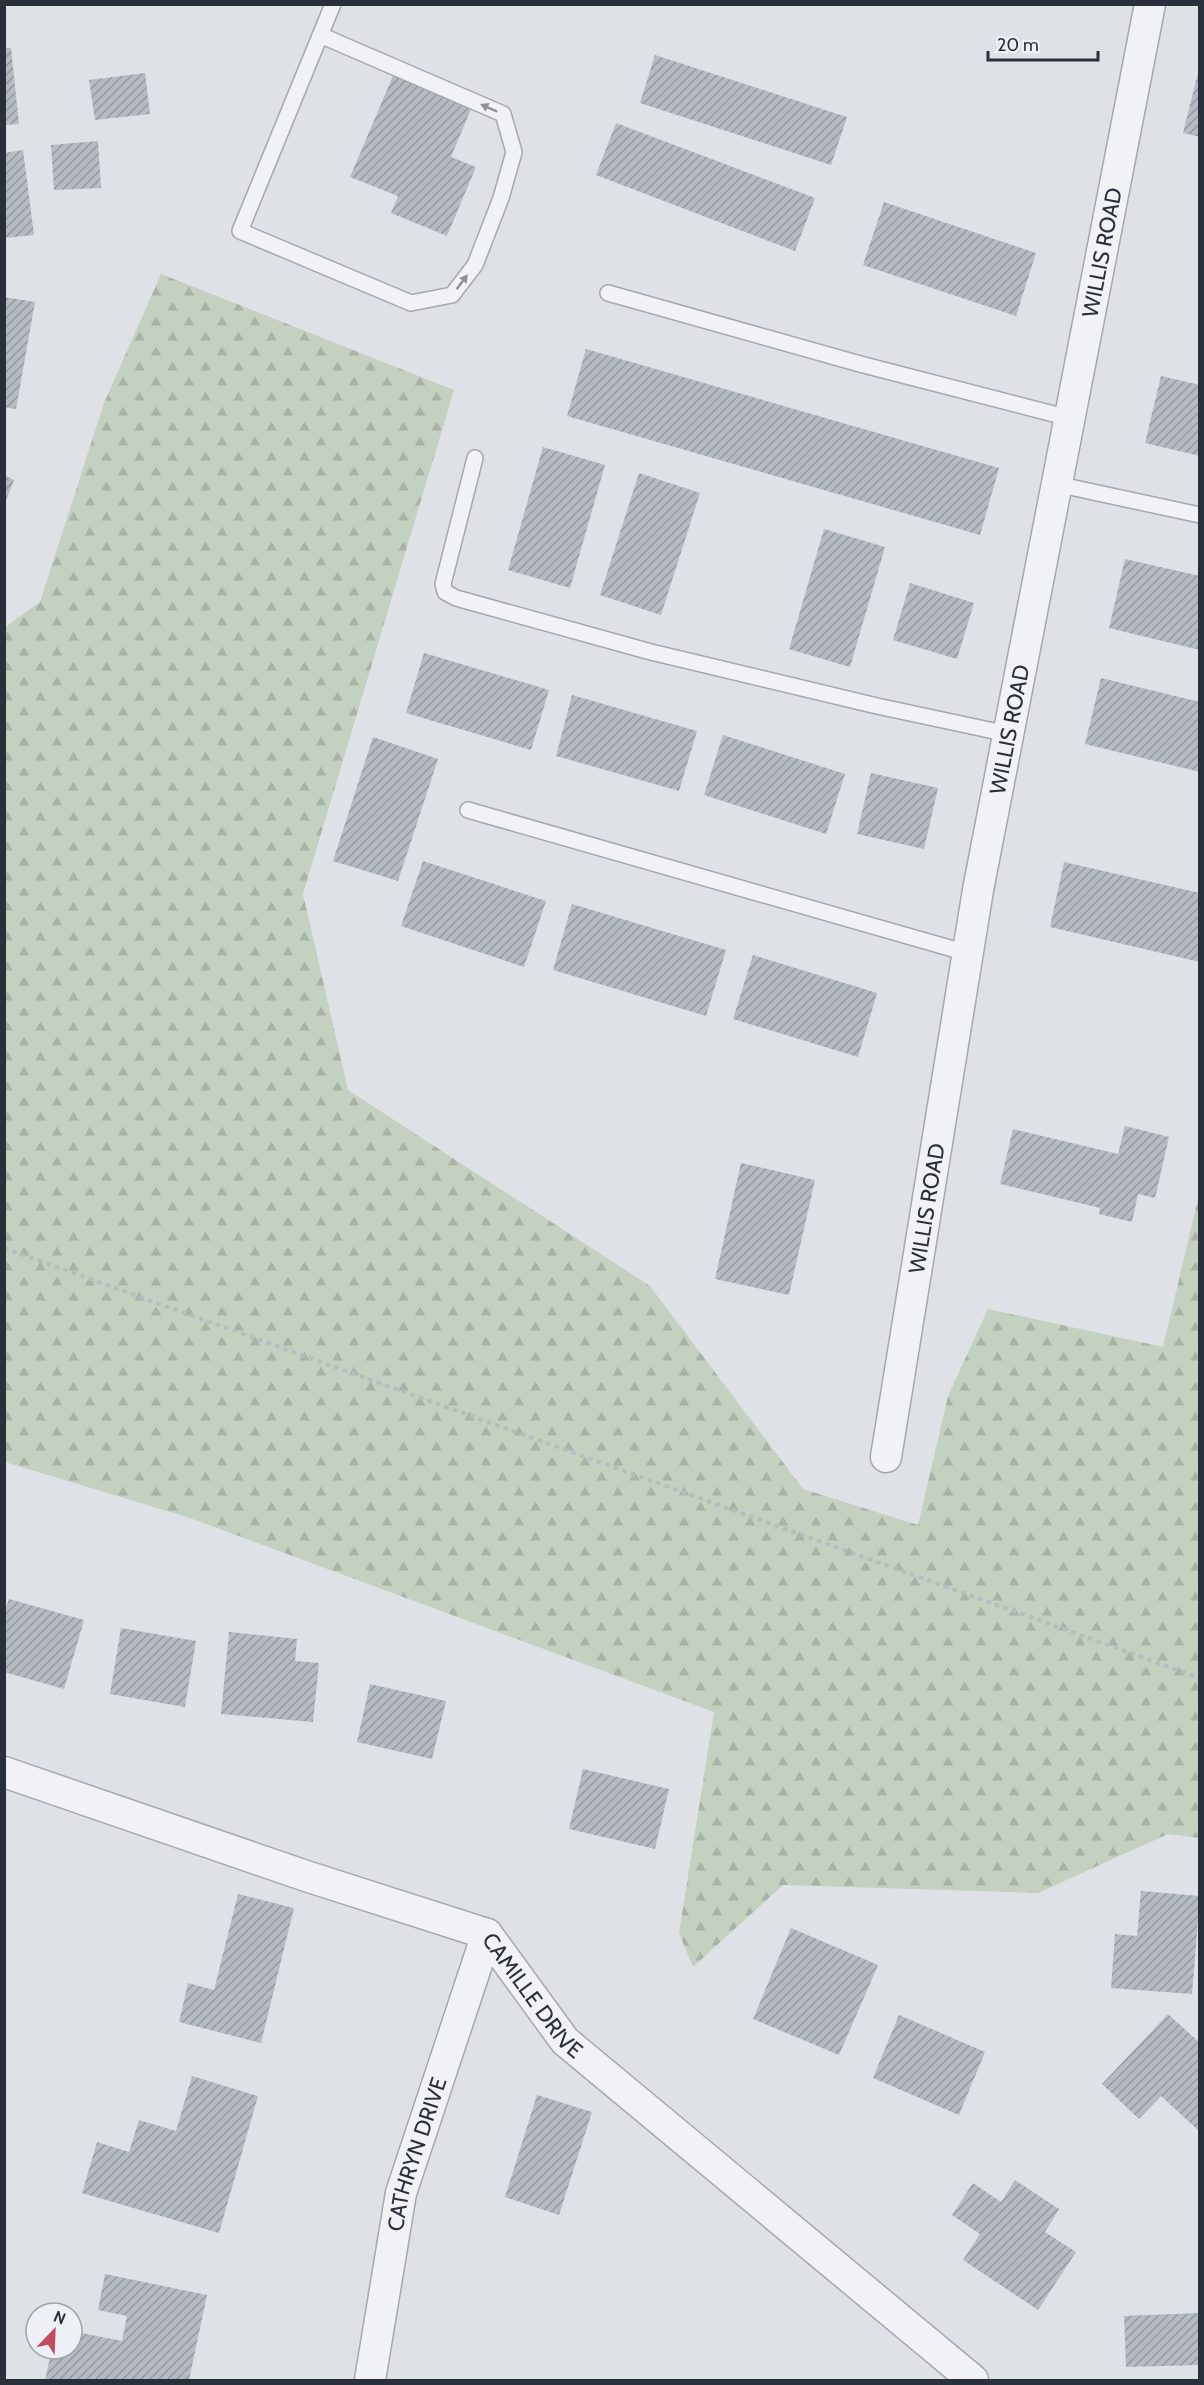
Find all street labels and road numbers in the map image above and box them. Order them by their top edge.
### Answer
street label: WILLIS ROAD [1077,185,1128,320]
street label: WILLIS ROAD [984,662,1035,797]
street label: WILLIS ROAD [903,1141,951,1275]
street label: CAMILLE DRIVE [477,1927,588,2064]
street label: CATHRYN DRIVE [382,2074,453,2233]

